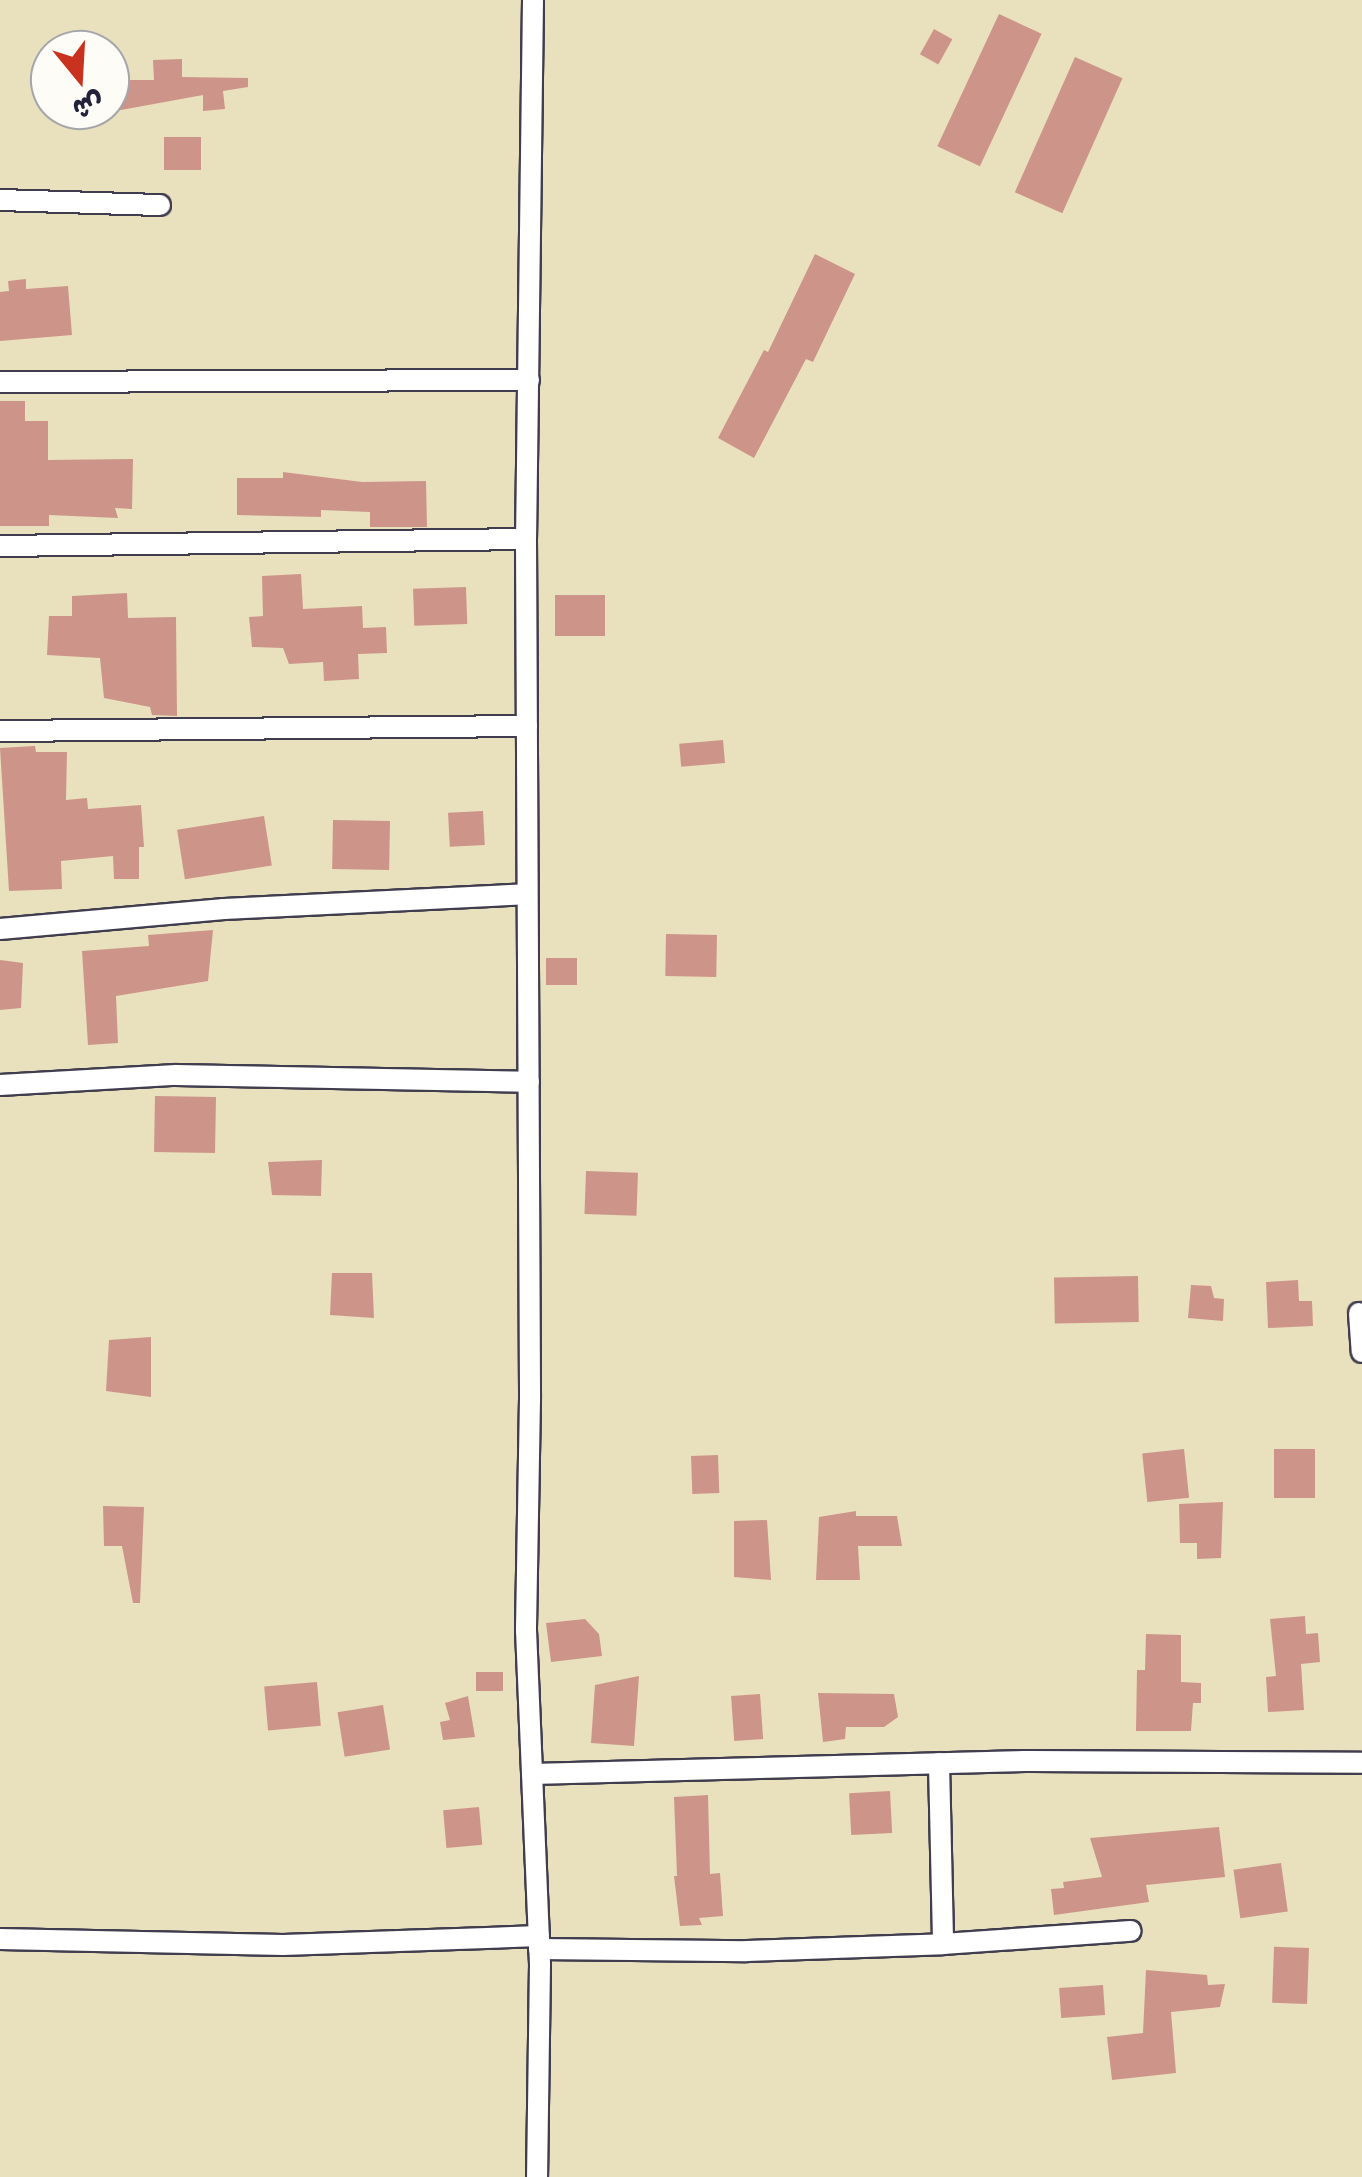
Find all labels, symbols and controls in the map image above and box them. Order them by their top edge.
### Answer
north arrow [30,30,130,130]
text: ش [68,84,109,129]

